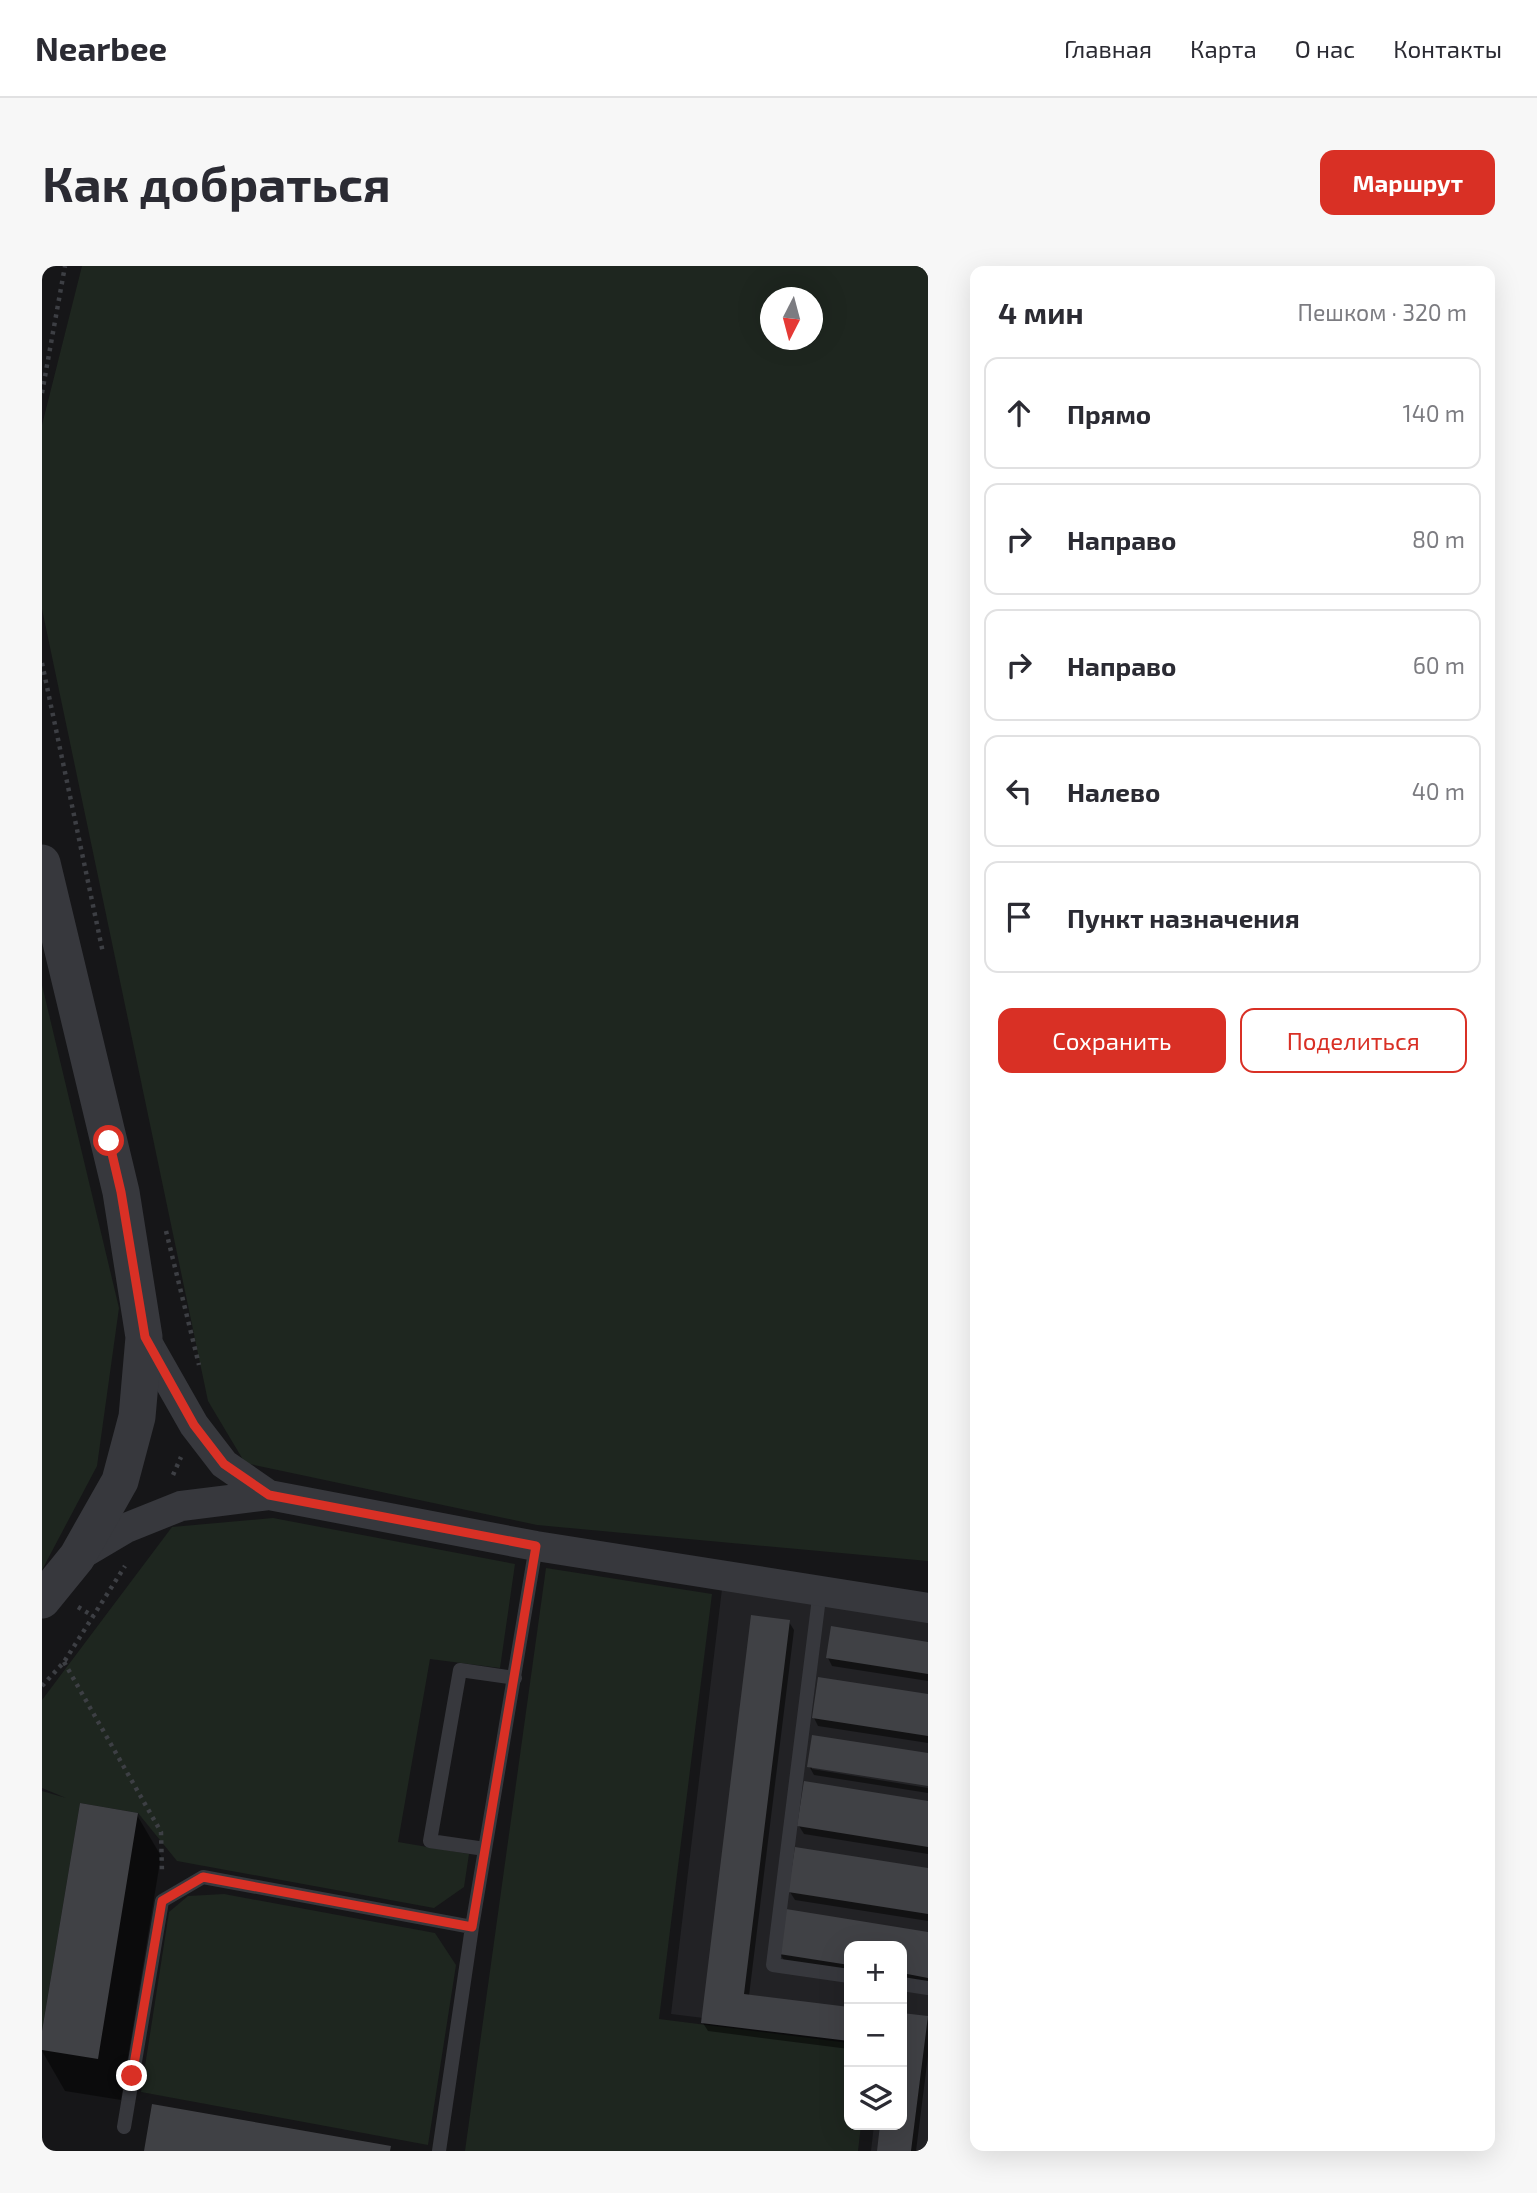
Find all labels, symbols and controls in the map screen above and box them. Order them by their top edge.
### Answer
text: Nearbee [35,28,167,68]
text: Главная [1064,34,1152,63]
text: Карта [1190,34,1257,63]
text: О нас [1295,34,1355,63]
text: Контакты [1393,34,1502,63]
button: Маршрут [1320,150,1495,215]
text: Как добраться [42,153,391,212]
north arrow [760,287,823,350]
text: 4 мин [998,294,1084,330]
text: Пешком · 320 m [1298,298,1467,326]
icon: ahead [1000,394,1038,432]
text: Прямо [1067,398,1151,429]
text: 140 m [1403,399,1465,427]
icon: right [1000,520,1038,558]
text: Направо [1067,524,1176,555]
text: 80 m [1412,525,1465,553]
icon: right [1000,646,1038,684]
text: Направо [1067,650,1176,681]
text: 60 m [1413,651,1465,679]
icon: left [1000,772,1038,810]
text: Налево [1067,776,1160,807]
text: 40 m [1412,777,1465,805]
icon: arrive [1000,898,1038,936]
text: Пункт назначения [1067,902,1300,933]
button: Сохранить [998,1008,1226,1073]
button: Поделиться [1240,1008,1467,1073]
route start [93,1125,124,1156]
map controls [844,1941,907,2130]
button: + [844,1941,907,2004]
button: − [844,2004,907,2067]
route end [116,2060,147,2091]
button: layers [844,2067,907,2130]

